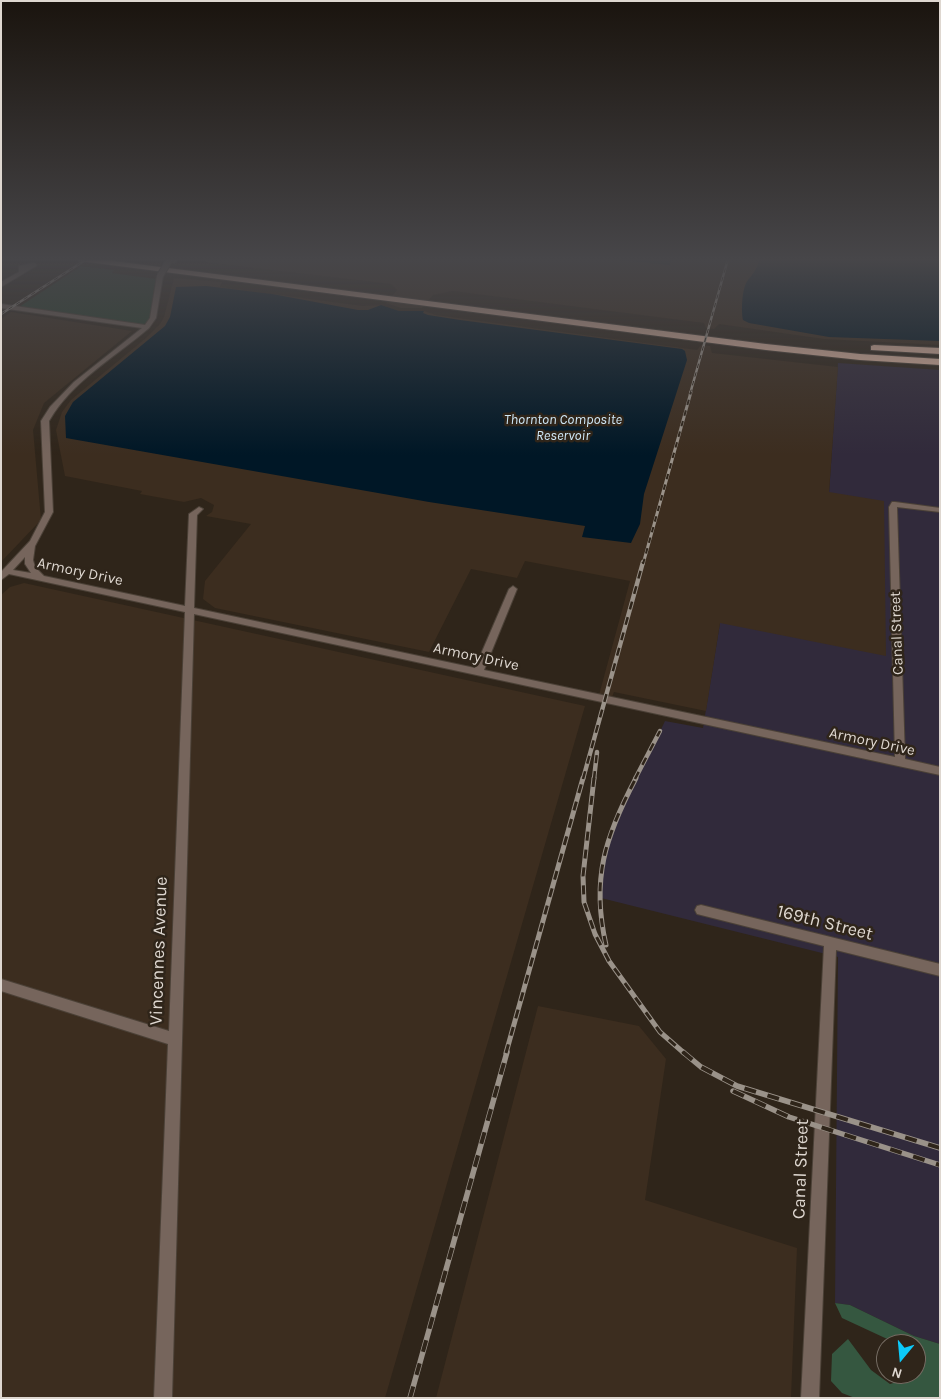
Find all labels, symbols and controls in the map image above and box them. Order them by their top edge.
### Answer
water label: Thornton Composite Reservoir [504,412,622,444]
street label: Armory Drive [35,554,125,590]
street label: Canal Street [887,591,907,675]
street label: Armory Drive [431,639,521,675]
street label: Armory Drive [827,724,917,760]
street label: Vincennes Avenue [146,876,172,1026]
street label: 169th Street [775,901,875,945]
street label: Canal Street [788,1118,814,1220]
north arrow [876,1334,926,1384]
text: N [889,1363,904,1382]

